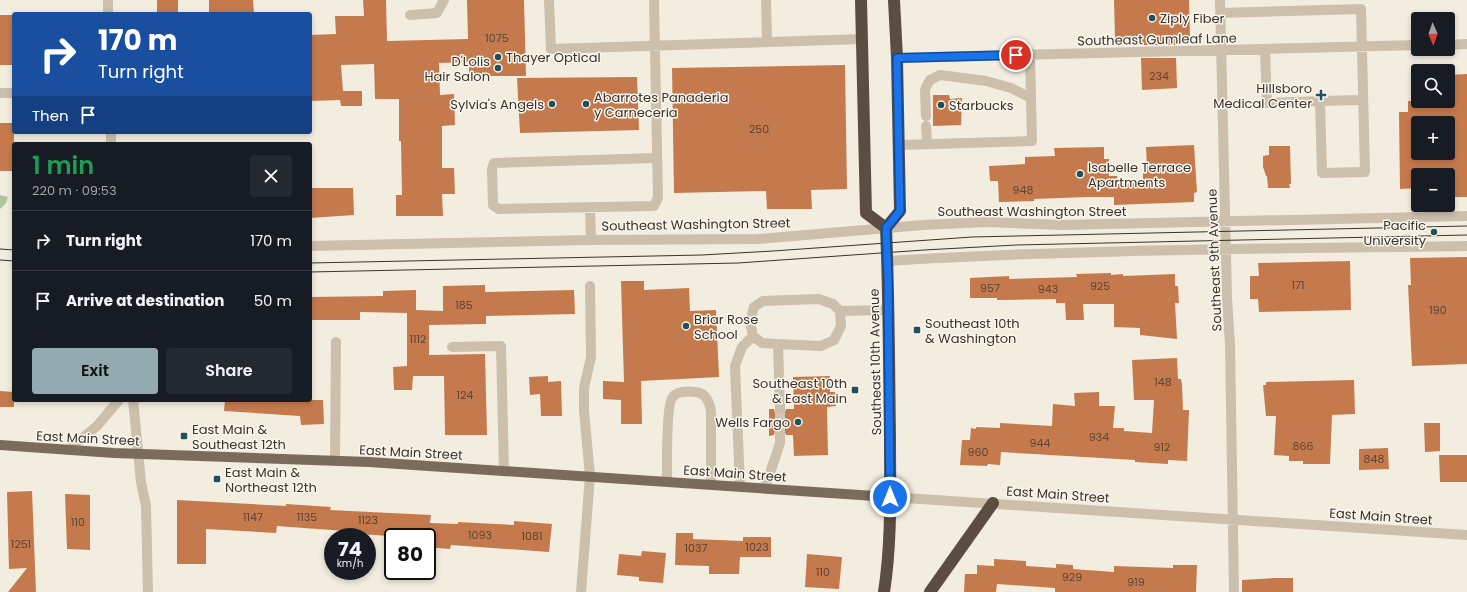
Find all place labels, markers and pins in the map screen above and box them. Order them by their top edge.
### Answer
place label: Ziply Fiber [1160,9,1225,28]
marker: Ziply Fiber [1147,13,1157,23]
pin [999,38,1033,72]
place label: Thayer Optical [506,48,601,67]
place label: D'Lolis Hair Salon [424,52,490,86]
marker: Thayer Optical [493,52,503,62]
marker: D'Lolis Hair Salon [493,63,503,73]
place label: Hillsboro Medical Center [1213,79,1312,113]
place label: Abarrotes Panaderia y Carneceria [594,88,729,122]
marker: Hillsboro Medical Center [1315,89,1327,101]
place label: Sylvia's Angels [450,95,544,114]
place label: Starbucks [949,96,1014,115]
marker: Sylvia's Angels [547,99,557,109]
marker: Abarrotes Panaderia y Carneceria [581,99,591,109]
marker: Starbucks [936,100,946,110]
place label: Isabelle Terrace Apartments [1088,158,1191,192]
marker: Isabelle Terrace Apartments [1075,169,1085,179]
place label: Pacific University [1363,216,1427,250]
marker: Pacific University [1429,227,1439,237]
place label: Briar Rose School [694,310,758,344]
place label: Southeast 10th & Washington [925,314,1020,348]
marker: Briar Rose School [681,321,691,331]
marker: Southeast 10th & Washington [912,325,922,335]
place label: Southeast 10th & East Main [752,374,847,408]
marker: Southeast 10th & East Main [850,385,860,395]
place label: Wells Fargo [715,413,790,432]
marker: Wells Fargo [793,417,803,427]
place label: East Main & Southeast 12th [192,420,286,454]
marker: East Main & Southeast 12th [179,431,189,441]
place label: East Main & Northeast 12th [225,463,317,497]
marker: East Main & Northeast 12th [212,474,222,484]

